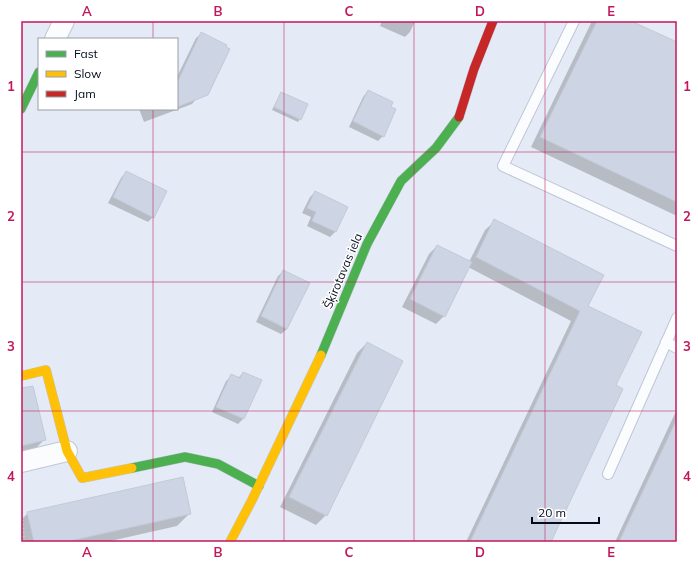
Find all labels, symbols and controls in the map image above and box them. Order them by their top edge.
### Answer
text: A [82,3,92,19]
text: B [214,3,223,19]
text: C [345,3,354,19]
text: D [475,3,485,19]
text: E [607,3,615,19]
legend [38,38,178,110]
text: Fast [74,46,98,61]
text: Slow [74,66,102,81]
text: 1 [7,78,15,94]
text: 1 [683,78,691,94]
text: Jam [74,86,96,101]
text: 2 [7,208,15,224]
text: 2 [683,208,691,224]
street label: Šķirotavas iela [320,231,366,311]
text: 3 [7,338,15,354]
text: 3 [683,338,691,354]
text: 4 [7,468,15,484]
text: 4 [683,468,691,484]
scale bar [532,499,599,525]
text: 20 m [538,505,566,520]
text: A [82,544,92,560]
text: B [214,544,223,560]
text: C [345,544,354,560]
text: D [475,544,485,560]
text: E [607,544,615,560]

